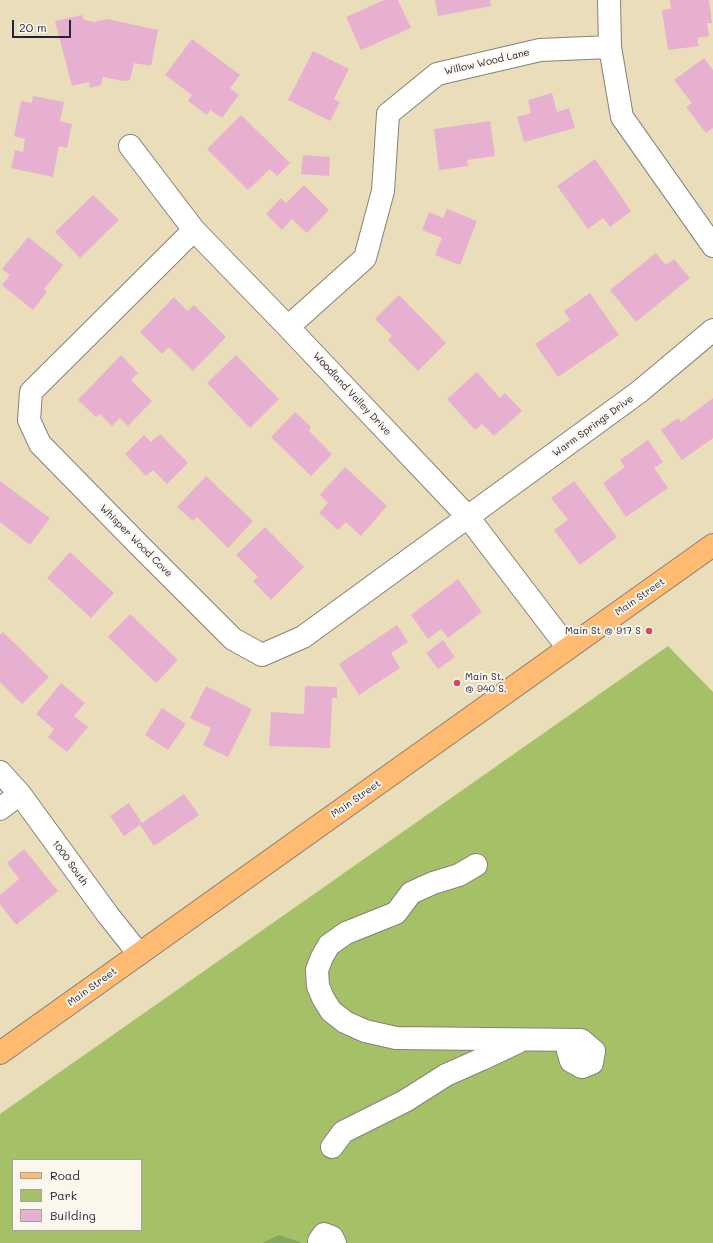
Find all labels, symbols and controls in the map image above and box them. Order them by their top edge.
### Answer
scale bar [14,12,73,38]
text: 20 m [19,19,47,35]
street label: Willow Wood Lane [443,46,531,78]
street label: Woodland Valley Drive [310,350,394,438]
street label: Warm Springs Drive [550,393,636,459]
street label: Whisper Wood Cove [97,502,175,580]
street label: Main Street [613,576,667,618]
place label: Main St @ 917 S [565,625,641,637]
marker: Main St @ 917 S [644,626,654,636]
place label: Main St. @ 940 S. [465,671,507,694]
marker: Main St. @ 940 S. [452,678,462,688]
street label: Main Street [329,778,383,820]
street label: 1000 South [49,838,91,888]
street label: Main Street [65,965,119,1009]
legend [12,1159,142,1231]
text: Road [50,1167,80,1183]
text: Park [50,1187,77,1203]
text: Building [50,1207,96,1223]

